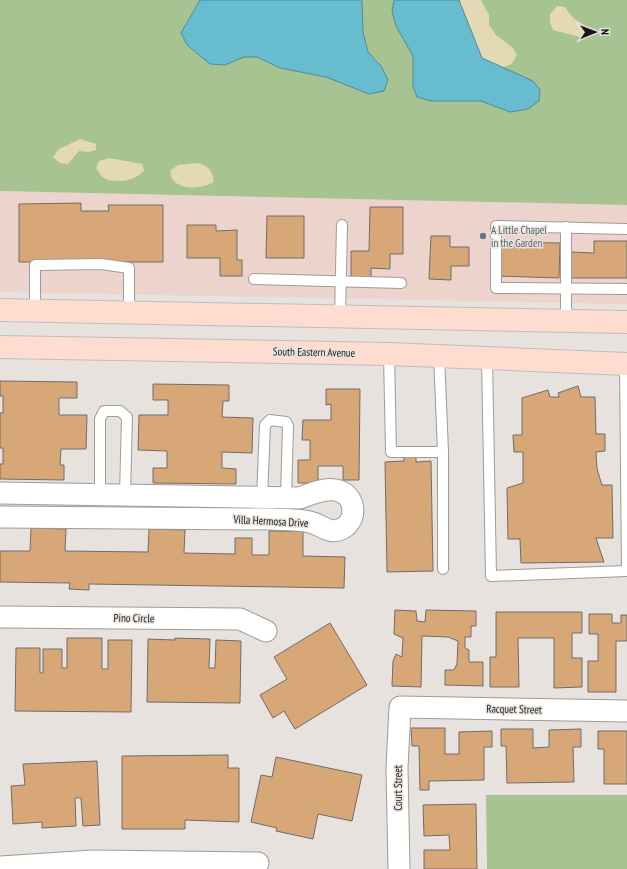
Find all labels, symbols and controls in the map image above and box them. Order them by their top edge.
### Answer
north arrow [575,12,615,52]
text: N [598,29,612,35]
place label: A Little Chapel in the Garden [491,223,547,250]
marker: A Little Chapel in the Garden [478,231,488,241]
street label: South Eastern Avenue [273,344,356,360]
street label: Villa Hermosa Drive [232,512,309,530]
street label: Pino Circle [114,611,155,625]
street label: Racquet Street [486,702,542,716]
street label: Court Street [391,765,405,811]

